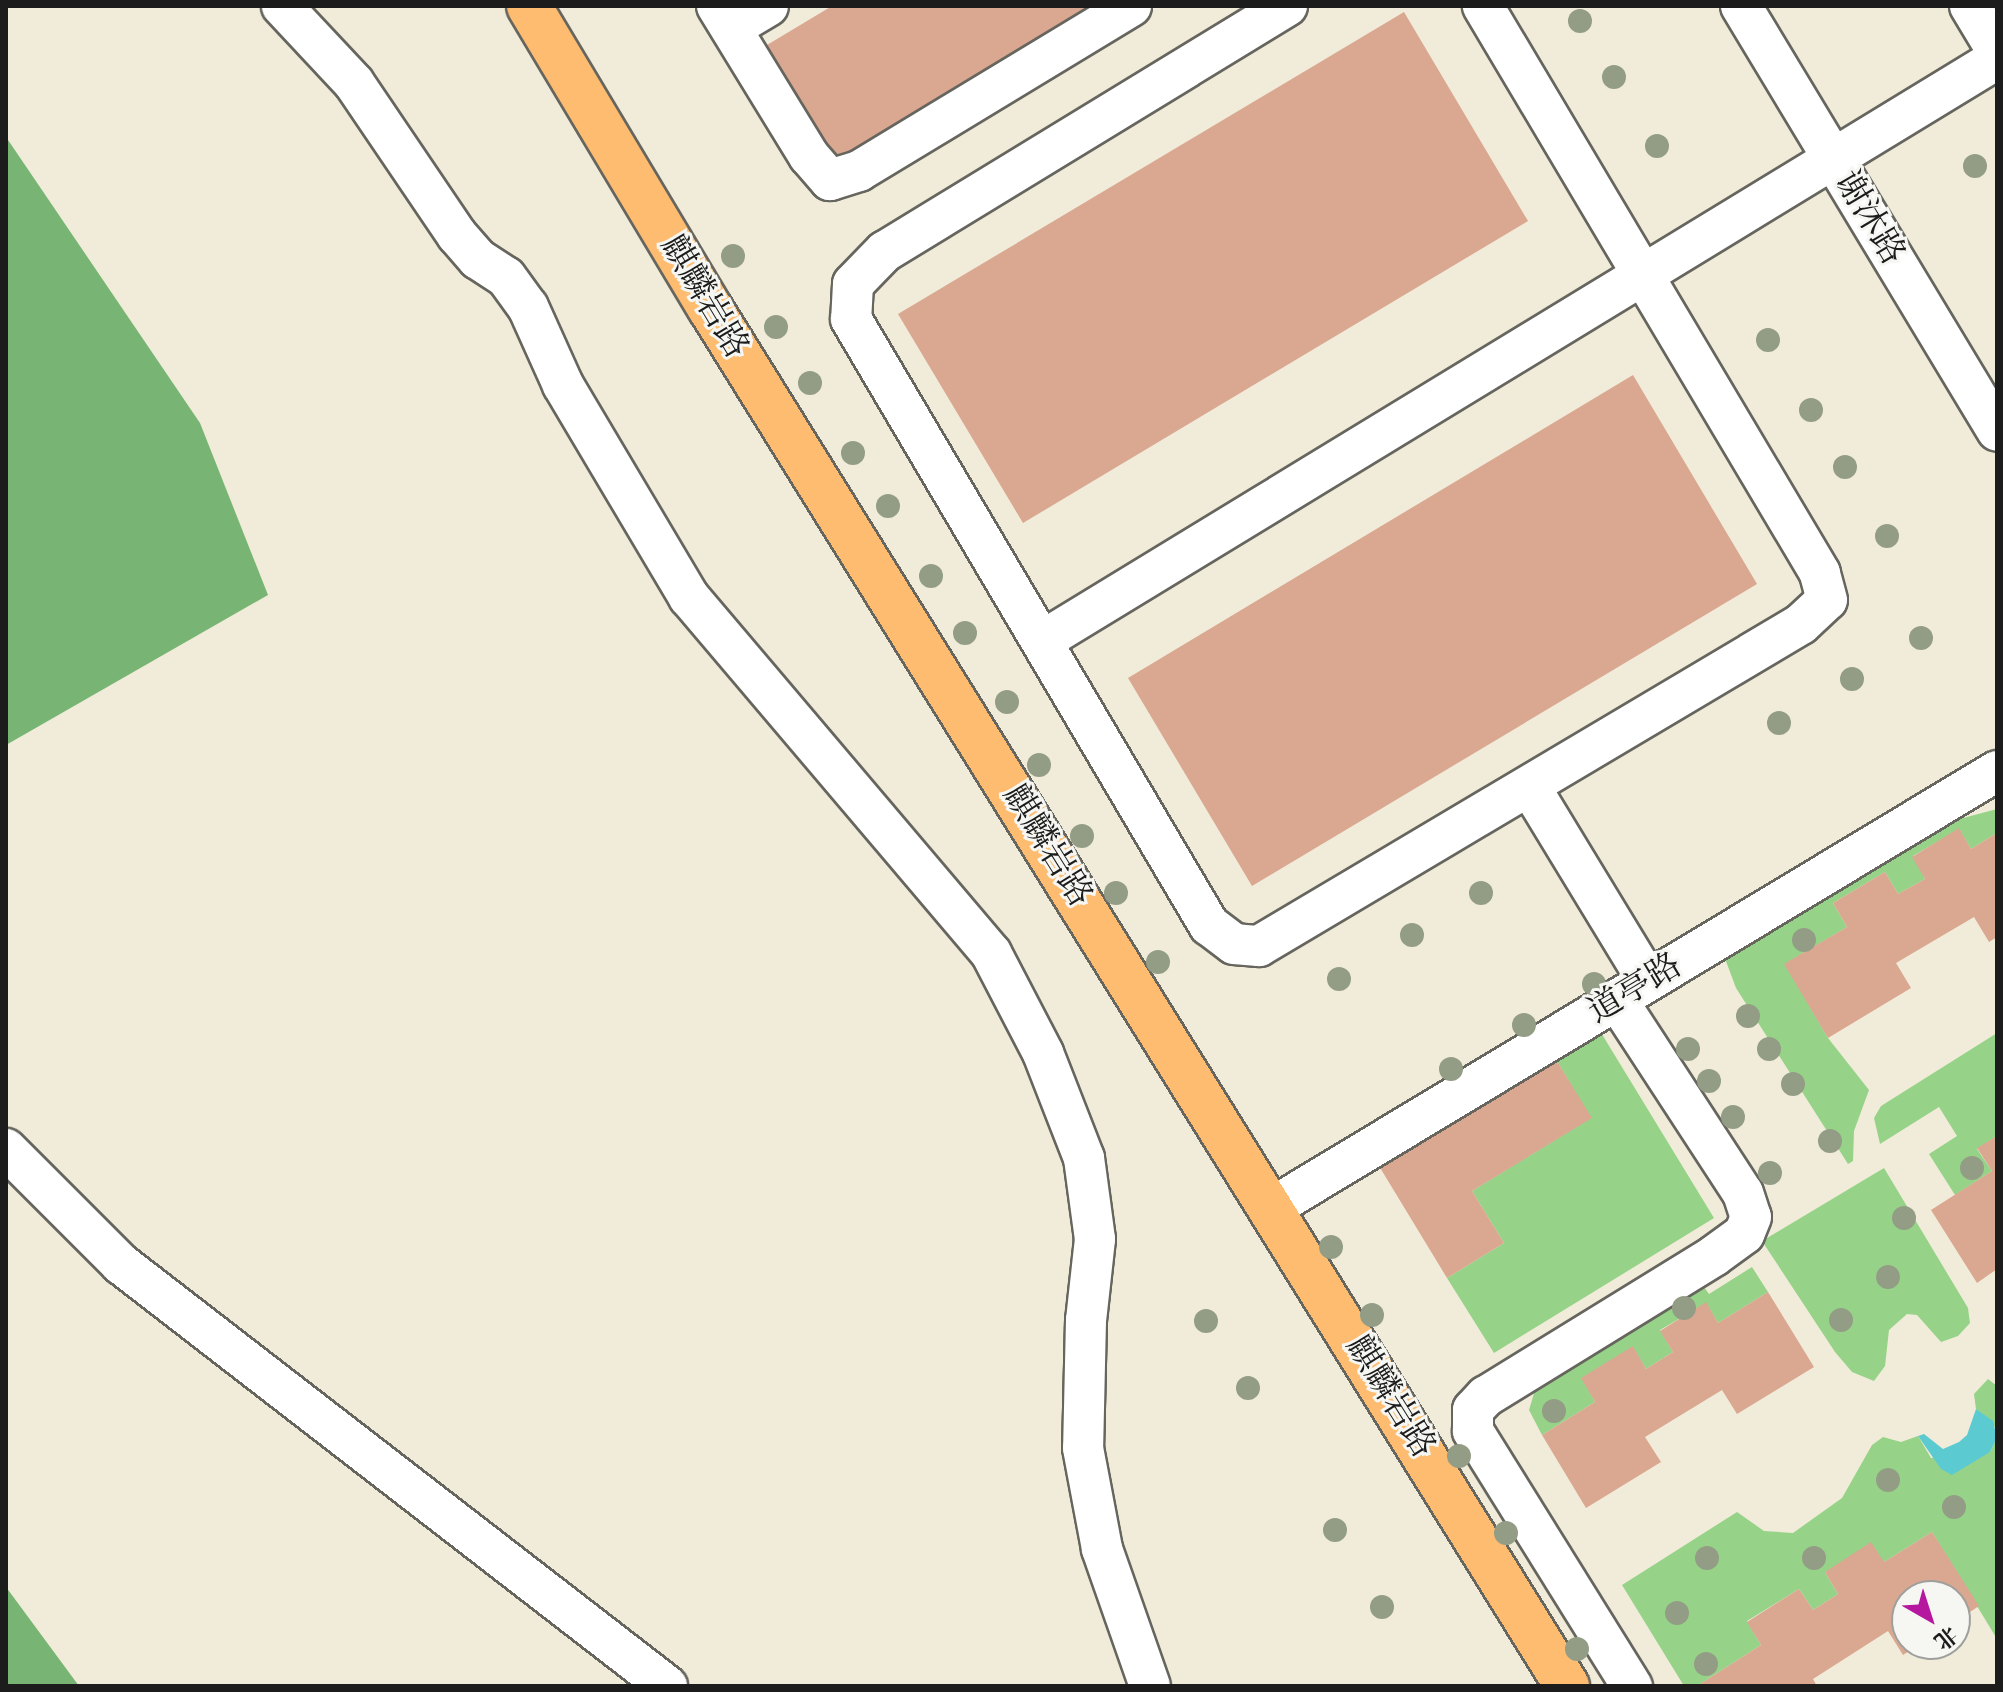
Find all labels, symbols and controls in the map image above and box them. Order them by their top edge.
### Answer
street label: 谢沐路 [1825,164,1913,272]
street label: 麒麟岩路 [651,228,757,366]
street label: 麒麟岩路 [994,778,1100,914]
street label: 道亭路 [1581,945,1689,1033]
street label: 麒麟岩路 [1337,1329,1443,1465]
north arrow [1891,1580,1971,1660]
text: 北 [1928,1620,1962,1655]

